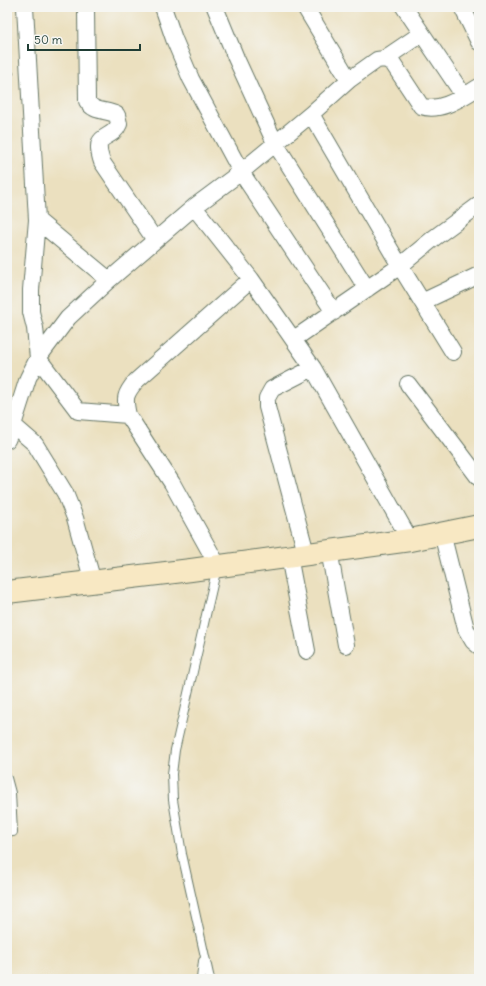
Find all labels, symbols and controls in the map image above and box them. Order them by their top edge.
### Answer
scale bar [28,26,140,52]
text: 50 m [34,32,63,47]

